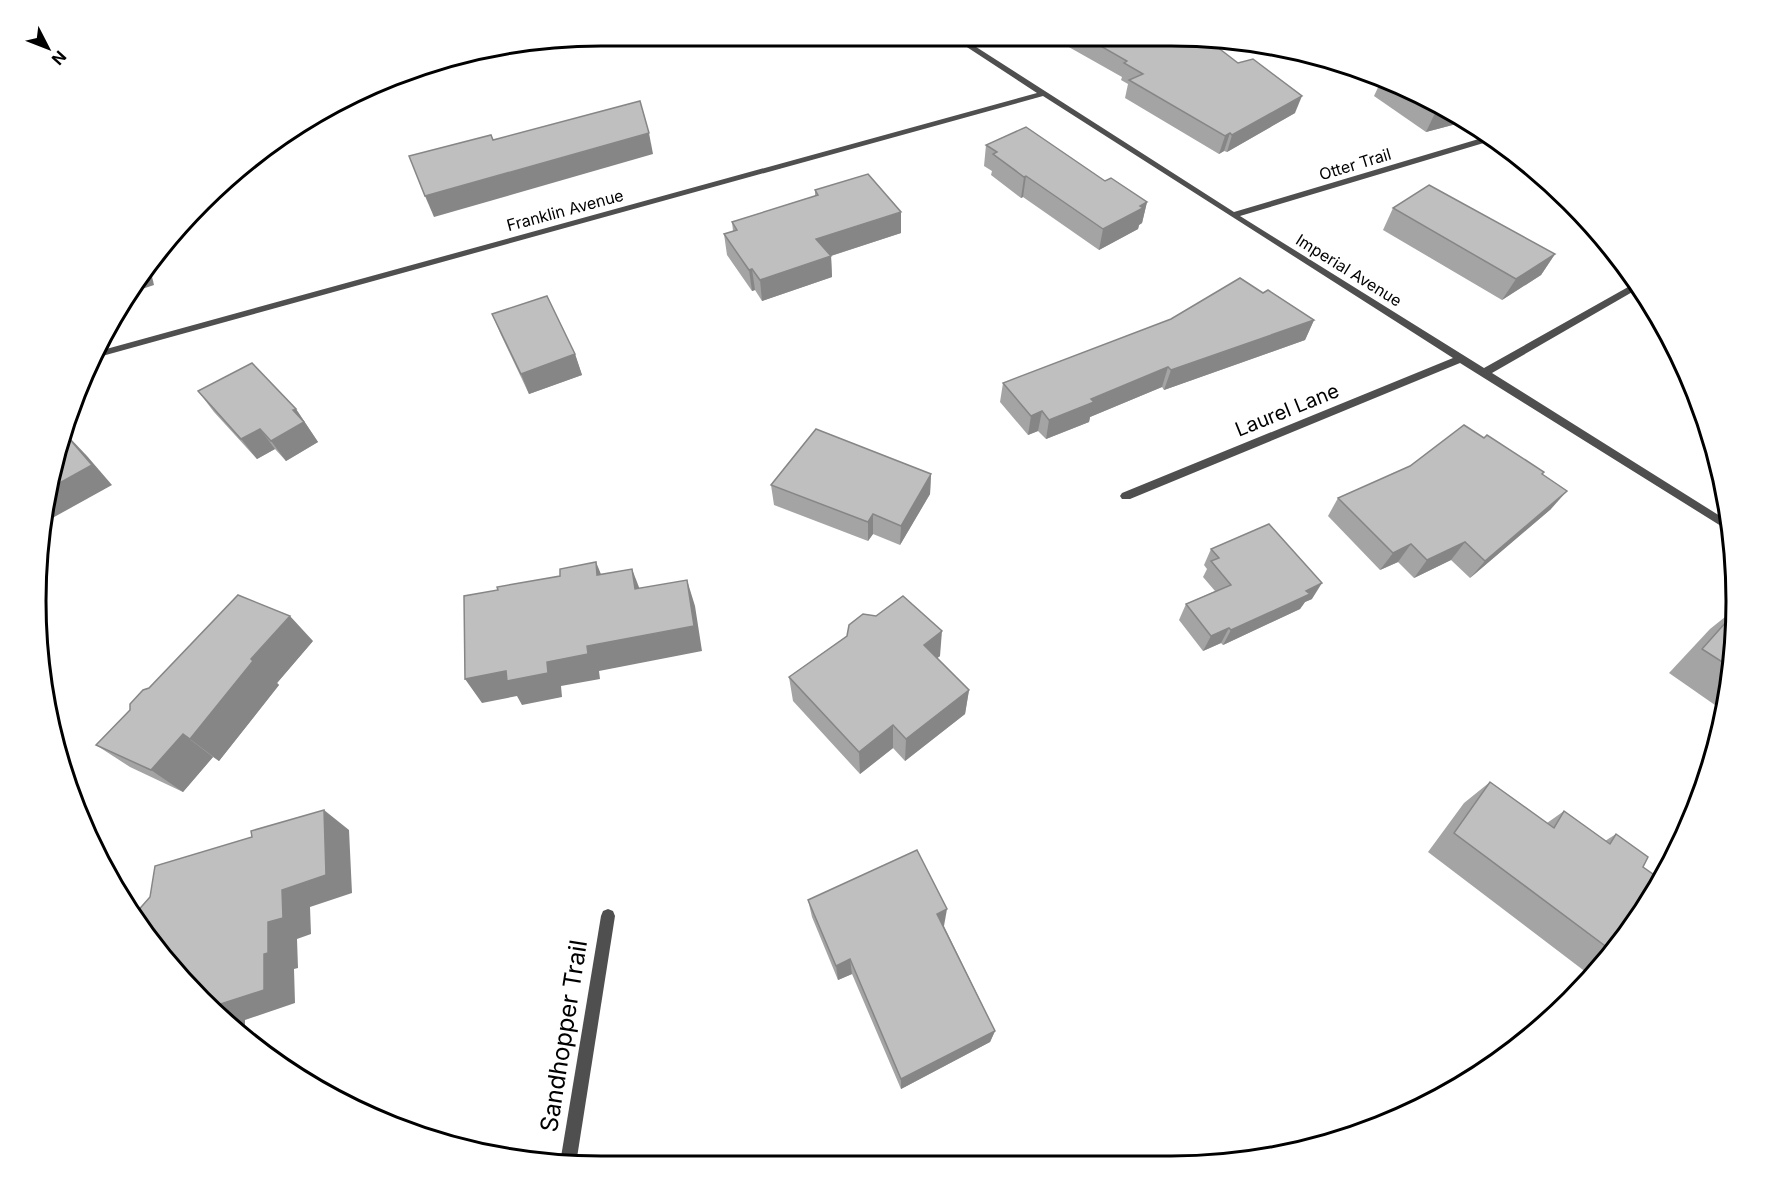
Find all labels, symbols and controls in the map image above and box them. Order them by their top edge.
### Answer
north arrow [18,18,78,78]
text: N [48,47,71,69]
street label: Otter Trail [1317,144,1393,184]
street label: Franklin Avenue [504,185,626,235]
street label: Imperial Avenue [1292,229,1406,311]
street label: Laurel Lane [1232,378,1342,442]
street label: Sandhopper Trail [534,938,593,1134]

